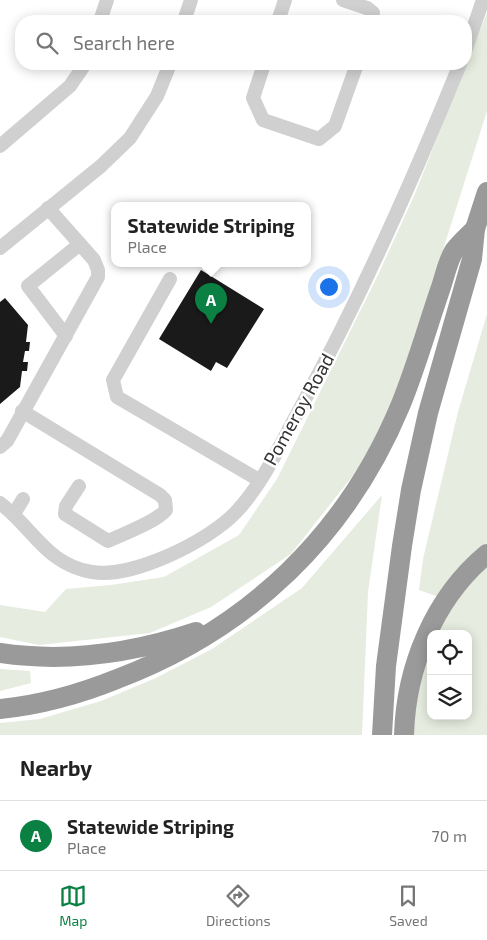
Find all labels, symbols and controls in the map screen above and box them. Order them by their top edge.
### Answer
search box [15,15,472,70]
icon: search [33,29,61,57]
text: Search here [73,31,175,54]
popup [111,202,311,267]
text: Statewide Striping [127,214,295,237]
text: Place [127,237,167,256]
your location [316,274,342,300]
pin: A [195,283,227,324]
street label: Pomeroy Road [258,349,338,469]
map controls [427,630,472,720]
button: locate [427,630,472,675]
button: layers [427,675,472,720]
text: Nearby [20,755,92,780]
text: Statewide Striping [67,815,234,838]
text: A [31,826,41,845]
text: 70 m [432,826,467,845]
text: Place [67,838,106,857]
tab: Map [59,882,87,929]
tab: Directions [206,882,271,929]
tab: Saved [389,882,428,929]

